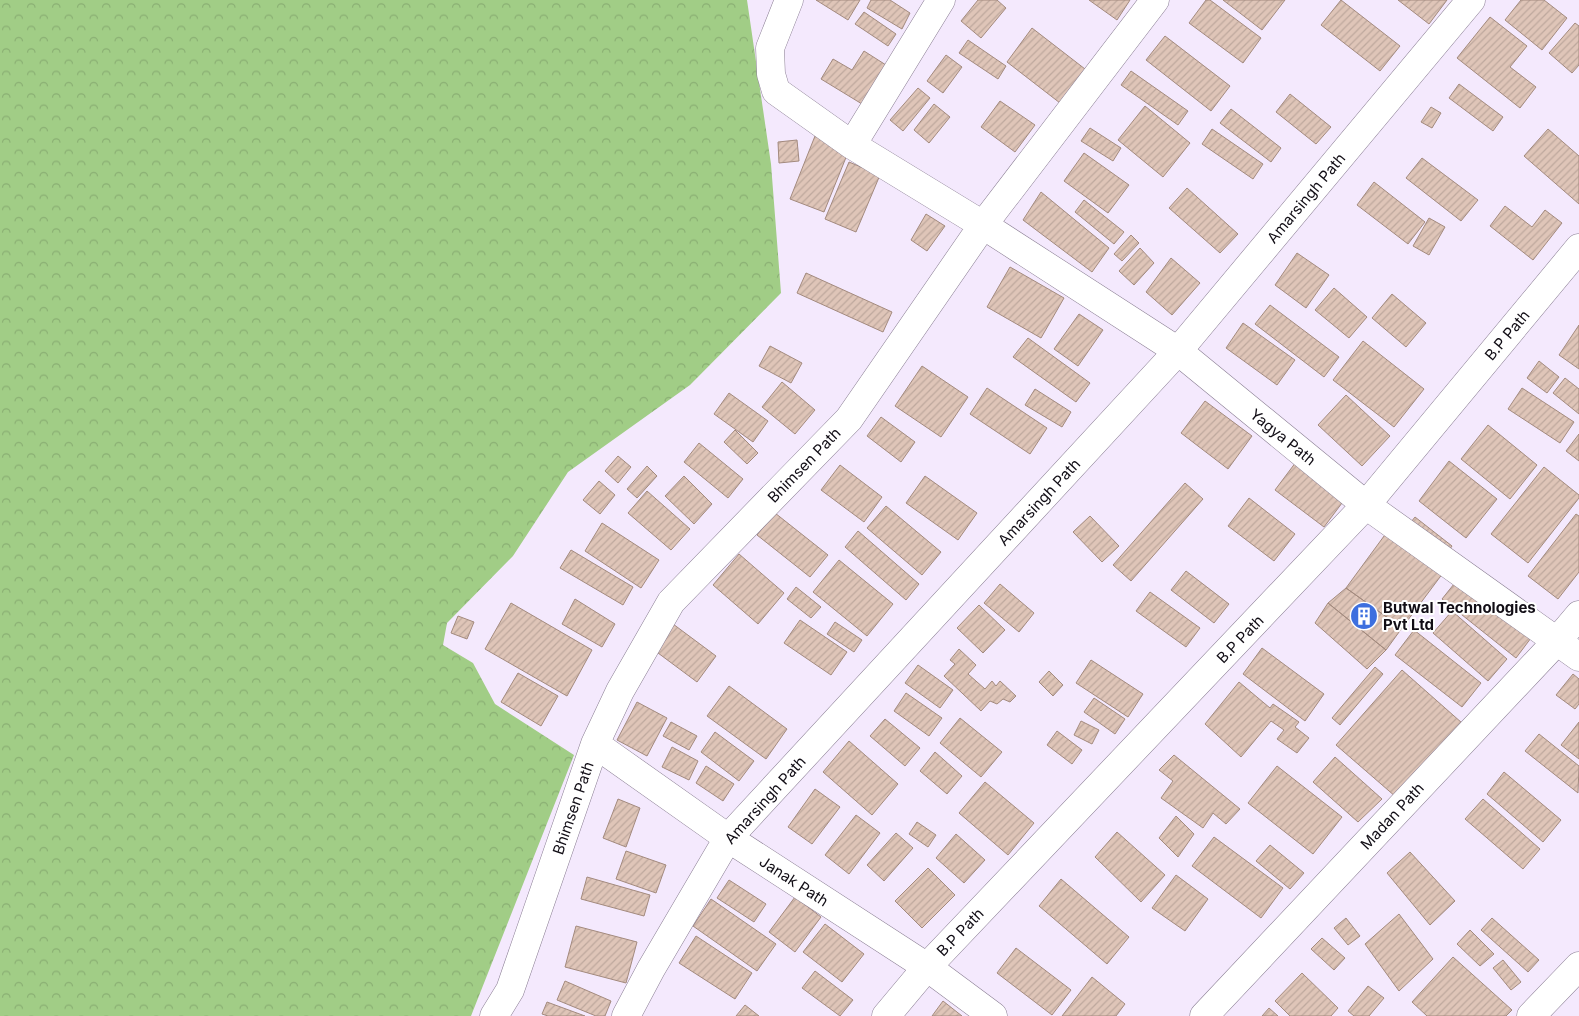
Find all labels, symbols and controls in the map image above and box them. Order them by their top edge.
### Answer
street label: Amarsingh Path [1263,149,1349,247]
street label: B.P Path [1481,306,1533,364]
street label: Yagya Path [1246,405,1320,469]
street label: Bhimsen Path [763,424,845,506]
street label: Amarsingh Path [994,455,1084,549]
place label: Butwal Technologies Pvt Ltd [1383,598,1536,634]
building icon: Butwal Technologies Pvt Ltd [1349,601,1379,631]
street label: B.P Path [1212,611,1268,667]
street label: Amarsingh Path [720,752,810,848]
street label: Bhimsen Path [548,759,598,857]
street label: Madan Path [1356,779,1428,853]
street label: Janak Path [756,852,832,910]
street label: B.P Path [932,904,988,960]

